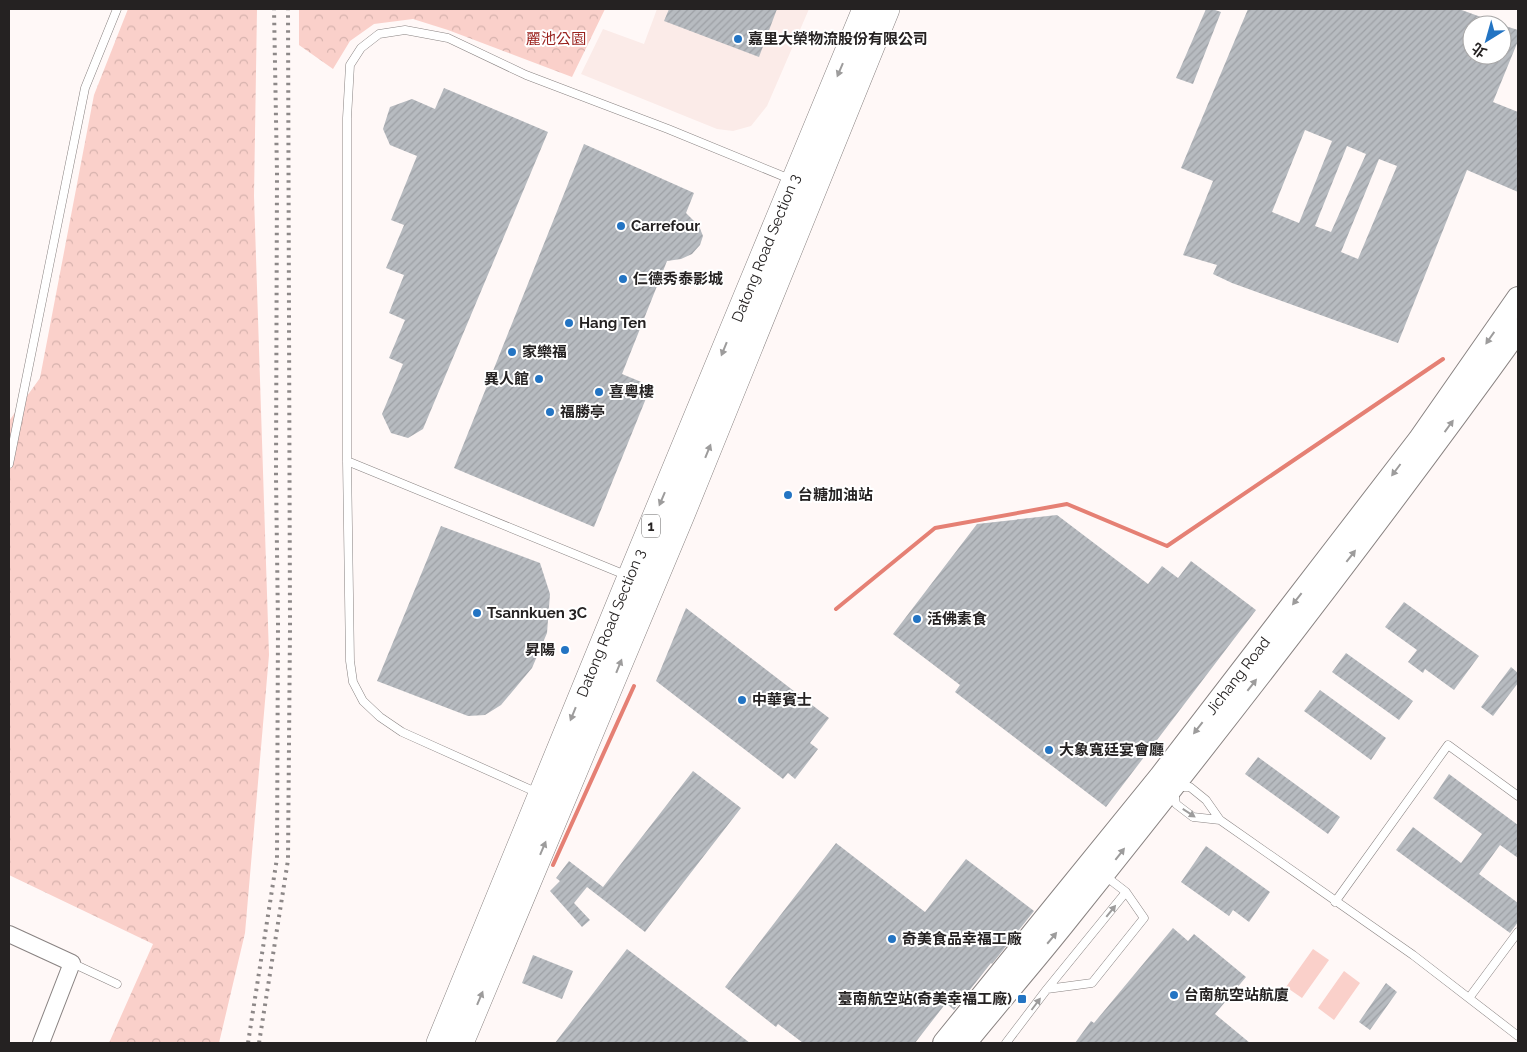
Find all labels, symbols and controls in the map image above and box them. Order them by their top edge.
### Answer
north arrow [1462,15,1512,65]
park label: 麗池公園 [526,30,586,48]
place label: 嘉里大榮物流股份有限公司 [748,30,928,48]
marker: 嘉里大榮物流股份有限公司 [732,33,744,45]
text: 北 [1469,40,1490,61]
one-way arrow [835,63,843,77]
street label: Datong Road Section 3 [728,171,804,325]
place label: Carrefour [631,217,700,235]
marker: Carrefour [615,220,627,232]
place label: 仁德秀泰影城 [633,270,723,288]
marker: 仁德秀泰影城 [617,273,629,285]
place label: Hang Ten [579,314,646,332]
marker: Hang Ten [563,317,575,329]
one-way arrow [1485,331,1495,345]
one-way arrow [719,342,727,356]
place label: 家樂福 [522,343,567,361]
marker: 家樂福 [506,346,518,358]
place label: 異人館 [484,370,529,388]
marker: 異人館 [533,373,545,385]
place label: 喜粵樓 [609,383,654,401]
marker: 喜粵樓 [593,386,605,398]
place label: 福勝亭 [560,403,605,421]
marker: 福勝亭 [544,406,556,418]
one-way arrow [1444,419,1454,433]
one-way arrow [705,444,712,459]
one-way arrow [1390,463,1401,476]
place label: 台糖加油站 [798,486,873,504]
marker: 台糖加油站 [782,489,794,501]
one-way arrow [657,492,665,507]
road number: 1 [642,514,660,538]
street label: Datong Road Section 3 [573,546,649,700]
one-way arrow [1346,550,1357,563]
one-way arrow [1292,593,1302,606]
place label: Tsannkuen 3C [487,604,587,622]
marker: Tsannkuen 3C [471,607,483,619]
place label: 活佛素食 [927,610,987,628]
marker: 活佛素食 [911,613,923,625]
street label: Jichang Road [1202,634,1274,718]
place label: 昇陽 [525,641,555,659]
marker: 昇陽 [559,644,571,656]
one-way arrow [615,659,623,673]
one-way arrow [1247,678,1257,691]
place label: 中華賓士 [752,691,812,709]
marker: 中華賓士 [736,694,748,706]
one-way arrow [569,707,577,722]
one-way arrow [1192,721,1203,734]
place label: 大象寬廷宴會廳 [1059,741,1164,759]
marker: 大象寬廷宴會廳 [1043,744,1055,756]
one-way arrow [1182,808,1196,817]
one-way arrow [539,841,547,855]
one-way arrow [1114,848,1125,861]
one-way arrow [1105,904,1116,917]
place label: 奇美食品幸福工廠 [902,930,1022,948]
one-way arrow [1046,932,1057,945]
marker: 奇美食品幸福工廠 [886,933,898,945]
place label: 台南航空站航廈 [1184,986,1289,1004]
marker: 台南航空站航廈 [1168,989,1180,1001]
place label: 臺南航空站(奇美幸福工廠) [838,990,1012,1008]
one-way arrow [477,991,485,1005]
marker: 臺南航空站(奇美幸福工廠) [1016,993,1028,1005]
one-way arrow [1030,998,1041,1011]

